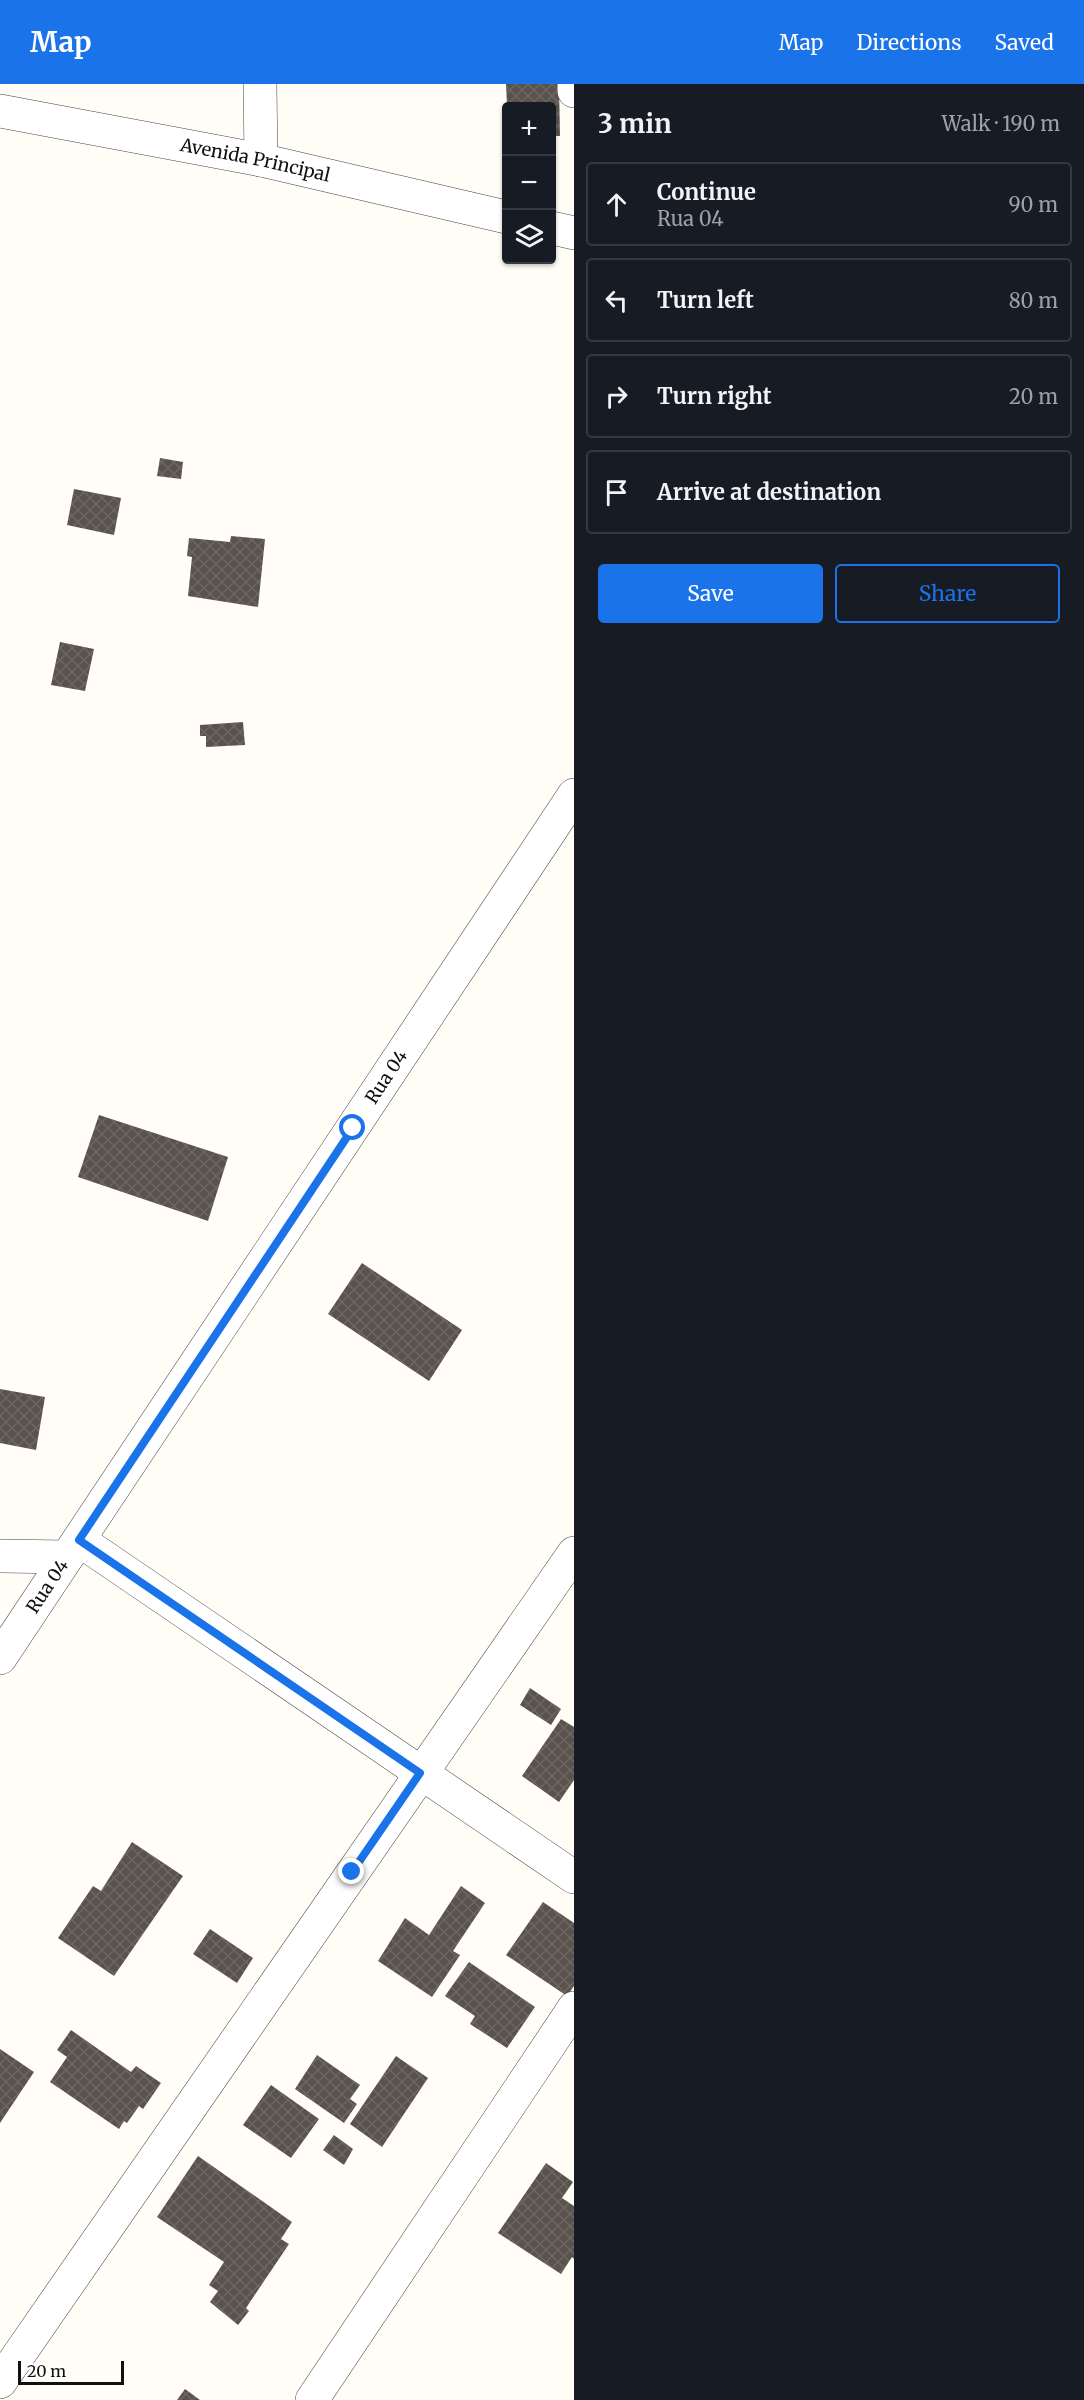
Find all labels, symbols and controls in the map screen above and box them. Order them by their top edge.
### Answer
text: Map [30,24,92,60]
text: Map [779,29,823,56]
text: Directions [856,29,961,56]
text: Saved [994,29,1054,56]
map controls [502,102,556,264]
button: + [502,102,556,156]
text: 3 min [598,107,672,140]
text: Walk · 190 m [942,111,1060,136]
street label: Avenida Principal [178,133,333,187]
button: − [502,156,556,210]
text: Continue [657,178,756,206]
icon: ahead [600,188,633,221]
text: 90 m [1008,192,1058,217]
text: Rua 04 [657,206,724,231]
button: layers [502,210,556,264]
icon: left [600,284,633,317]
text: Turn left [657,286,754,314]
text: 80 m [1009,288,1058,313]
icon: right [600,380,633,413]
text: Turn right [657,382,771,410]
text: 20 m [1009,384,1058,409]
icon: arrive [600,476,633,509]
text: Arrive at destination [657,478,881,506]
button: Save [598,564,823,623]
button: Share [835,564,1060,623]
street label: Rua 04 [360,1045,412,1108]
route start [339,1114,365,1140]
street label: Rua 04 [21,1555,73,1617]
route end [338,1858,364,1884]
scale bar [18,2358,124,2386]
text: 20 m [27,2361,66,2381]

